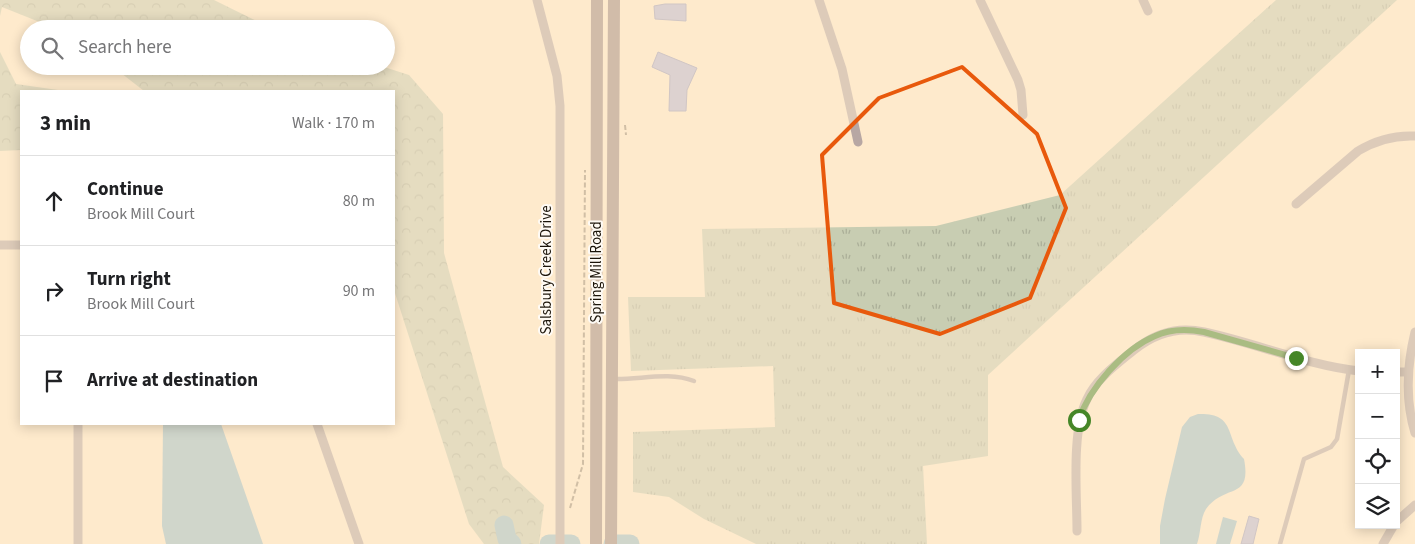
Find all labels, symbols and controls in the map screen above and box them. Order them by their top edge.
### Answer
search box [20,20,395,75]
icon: search [38,34,66,62]
text: Search here [78,34,172,61]
text: 3 min [40,108,91,138]
text: Walk · 170 m [292,112,375,134]
text: Continue [87,176,164,203]
icon: ahead [40,187,68,215]
text: 80 m [343,190,375,212]
text: Brook Mill Court [87,203,195,225]
street label: Salsbury Creek Drive [536,205,557,335]
street label: Spring Mill Road [586,221,607,323]
text: Turn right [87,266,171,293]
icon: right [40,277,68,305]
text: 90 m [343,280,375,302]
text: Brook Mill Court [87,293,195,315]
route end [1285,347,1308,370]
map controls [1355,349,1400,529]
button: + [1355,349,1400,394]
icon: arrive [40,367,68,395]
text: Arrive at destination [87,367,258,394]
button: − [1355,394,1400,439]
route start [1068,409,1091,432]
button: locate [1355,439,1400,484]
button: layers [1355,484,1400,529]

